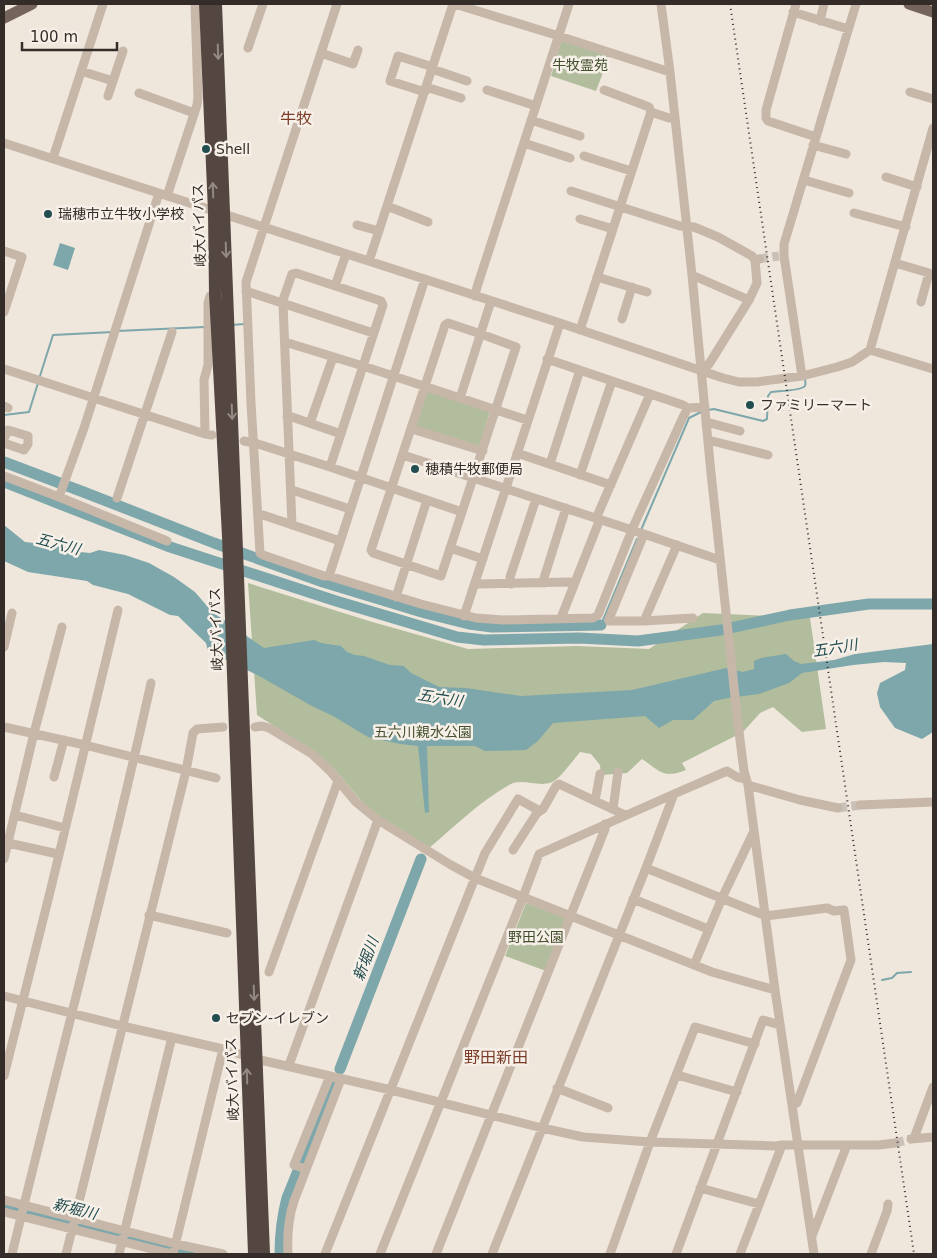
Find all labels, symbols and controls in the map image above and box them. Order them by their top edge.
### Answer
scale bar [22,20,118,52]
text: 100 m [30,28,78,46]
one-way arrow [213,44,223,60]
park label: 牛牧霊苑 [552,57,608,73]
district label: 牛牧 [280,109,312,128]
place label: Shell [216,141,250,157]
marker: Shell [200,143,212,155]
one-way arrow [208,182,218,198]
street label: 岐大バイパス [190,183,208,267]
place label: 瑞穂市立牛牧小学校 [58,206,184,222]
marker: 瑞穂市立牛牧小学校 [42,208,54,220]
one-way arrow [221,242,231,258]
place label: ファミリーマート [760,397,872,413]
marker: ファミリーマート [744,399,756,411]
one-way arrow [227,404,237,420]
place label: 穂積牛牧郵便局 [425,461,523,477]
marker: 穂積牛牧郵便局 [409,463,421,475]
water label: 五六川 [34,529,84,559]
street label: 岐大バイパス [207,587,225,671]
water label: 五六川 [811,635,861,660]
water label: 五六川 [416,686,466,711]
park label: 五六川親水公園 [374,724,472,740]
park label: 野田公園 [508,929,564,945]
water label: 新堀川 [350,933,383,983]
one-way arrow [249,984,259,1001]
place label: セブン-イレブン [226,1010,329,1026]
marker: セブン-イレブン [210,1012,222,1024]
street label: 岐大バイパス [223,1037,241,1121]
district label: 野田新田 [464,1048,528,1067]
one-way arrow [242,1068,252,1084]
water label: 新堀川 [51,1195,101,1224]

